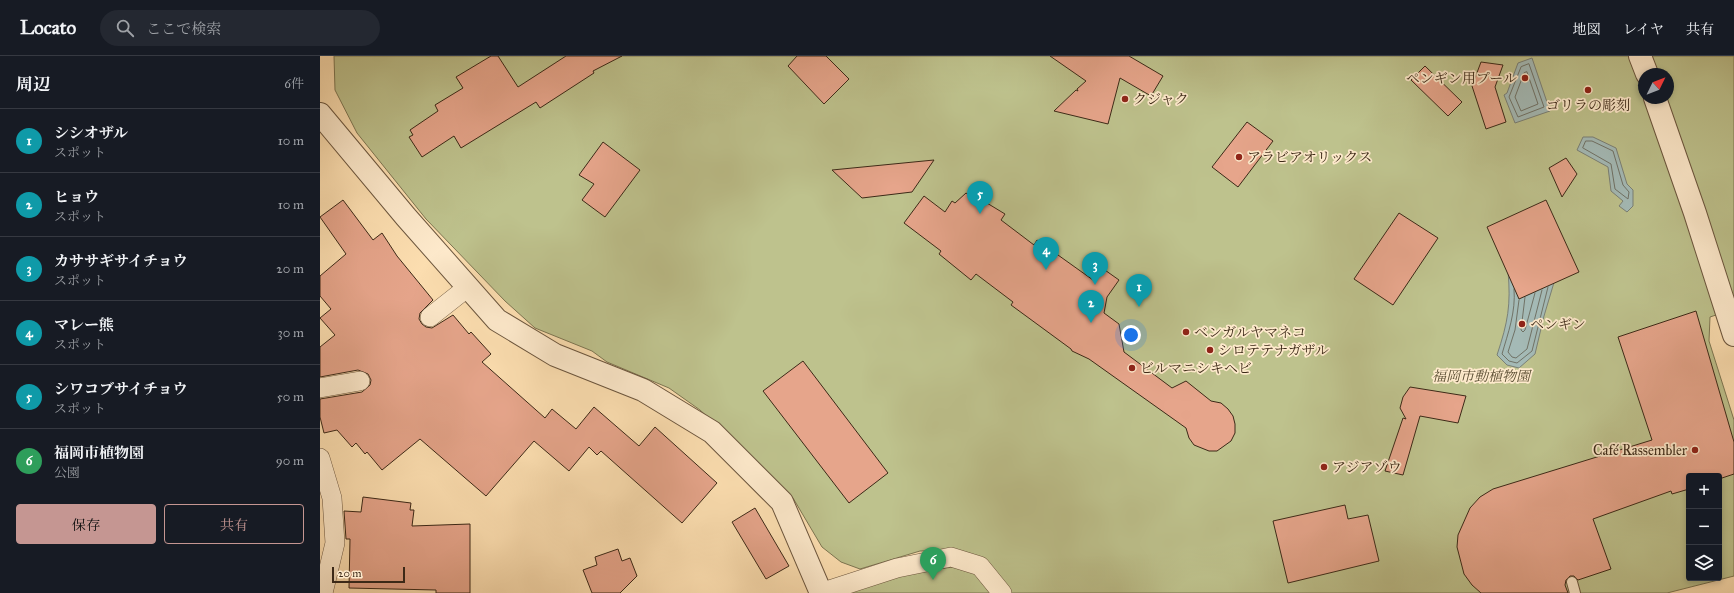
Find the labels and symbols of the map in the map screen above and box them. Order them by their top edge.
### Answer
north arrow [1638,68,1674,104]
place label: ペンギン用プール [1406,70,1517,87]
marker: ペンギン用プール [1520,73,1530,83]
marker: ゴリラの彫刻 [1583,85,1593,95]
place label: クジャク [1133,91,1189,108]
marker: クジャク [1120,94,1130,104]
place label: ゴリラの彫刻 [1546,97,1630,114]
place label: アラビアオリックス [1247,149,1372,166]
marker: アラビアオリックス [1234,152,1244,162]
pin: 5 [967,181,993,214]
pin: 4 [1033,237,1059,270]
pin: 3 [1082,252,1108,285]
pin: 1 [1126,274,1152,307]
pin: 2 [1078,290,1104,323]
place label: ペンギン [1530,316,1586,333]
marker: ペンギン [1517,319,1527,329]
place label: ベンガルヤマネコ [1194,324,1306,341]
your location [1121,325,1141,345]
marker: ベンガルヤマネコ [1181,327,1191,337]
place label: シロテテナガザル [1218,342,1329,359]
marker: シロテテナガザル [1205,345,1215,355]
place label: ビルマニシキヘビ [1140,360,1252,377]
marker: ビルマニシキヘビ [1127,363,1137,373]
park label: 福岡市動植物園 [1432,368,1532,385]
place label: Café Rassembler [1593,442,1688,459]
marker: Café Rassembler [1690,445,1700,455]
place label: アジアゾウ [1332,459,1401,476]
marker: アジアゾウ [1319,462,1329,472]
pin: 6 [920,547,946,580]
scale bar [332,565,405,584]

